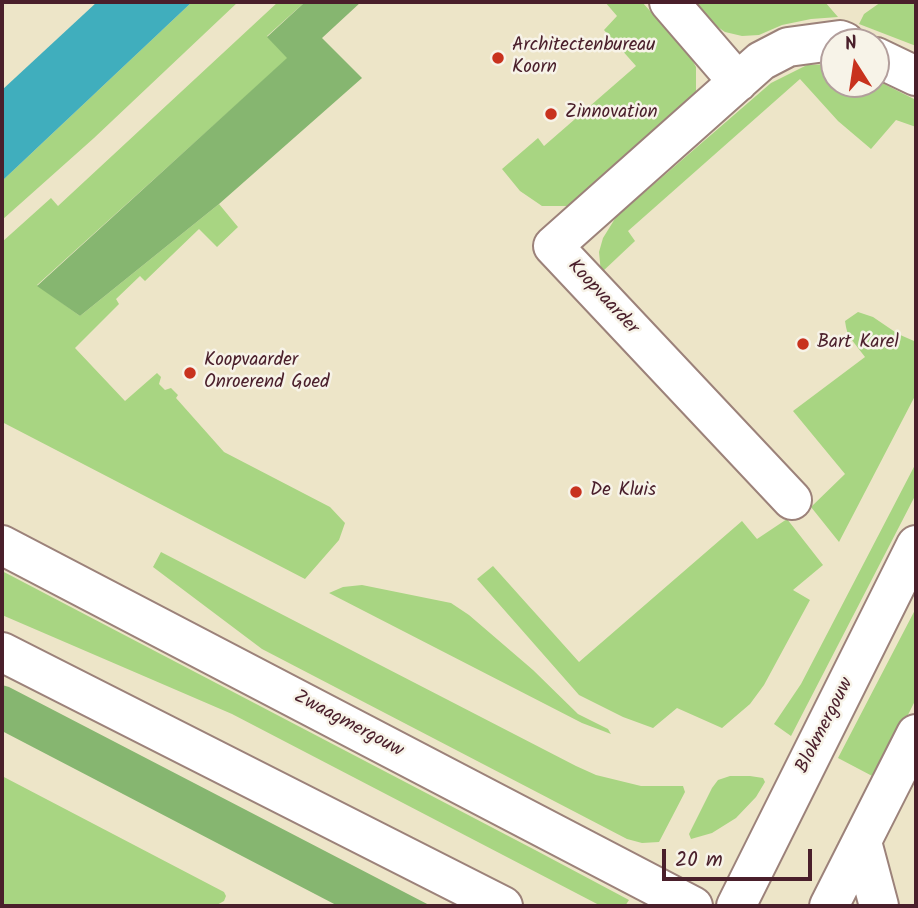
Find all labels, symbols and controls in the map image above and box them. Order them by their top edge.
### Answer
north arrow [820,28,890,98]
text: N [842,28,860,60]
place label: Architectenbureau Koorn [512,36,655,80]
marker: Architectenbureau Koorn [490,50,506,66]
place label: Zinnovation [565,103,658,125]
marker: Zinnovation [543,106,559,122]
street label: Koopvaarder [562,256,642,340]
place label: Bart Karel [817,333,899,355]
marker: Bart Karel [795,336,811,352]
place label: Koopvaarder Onroerend Goed [204,351,330,395]
marker: Koopvaarder Onroerend Goed [182,365,198,381]
place label: De Kluis [590,481,656,503]
marker: De Kluis [568,484,584,500]
street label: Blokmergouw [792,675,860,777]
street label: Zwaagmergouw [289,687,407,763]
scale bar [666,834,816,878]
text: 20 m [675,844,723,877]

